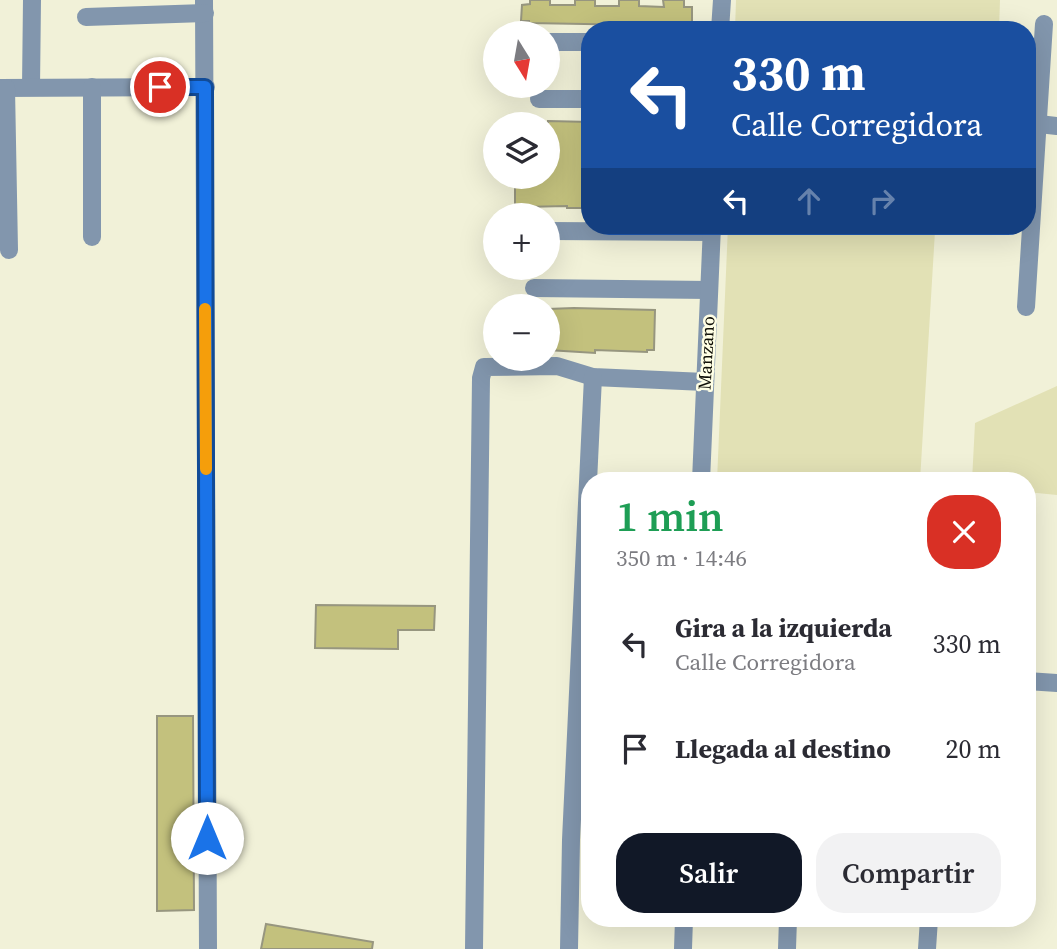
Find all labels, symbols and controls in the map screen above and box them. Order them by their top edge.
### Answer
north arrow [483,21,560,98]
map controls [483,21,560,371]
text: 330 m [731,39,866,106]
icon: left [616,49,707,140]
pin [130,57,190,117]
icon: arrive [141,68,179,106]
text: Calle Corregidora [731,103,982,147]
button: layers [483,112,560,189]
icon: left [717,182,755,220]
icon: ahead [790,182,828,220]
icon: right [863,182,901,220]
button: + [483,203,560,280]
button: − [483,294,560,371]
street label: Manzano [692,315,720,391]
text: 1 min [616,487,724,545]
button: close [927,495,1001,569]
text: 350 m · 14:46 [616,542,747,574]
text: Gira a la izquierda [675,610,892,646]
icon: left [616,625,654,663]
text: 330 m [933,626,1001,662]
text: Calle Corregidora [675,646,856,678]
icon: arrive [616,730,654,768]
text: Llegada al destino [675,731,891,767]
text: 20 m [946,731,1001,767]
position arrow [170,801,244,875]
button: Salir [616,833,802,913]
button: Compartir [816,833,1001,913]

